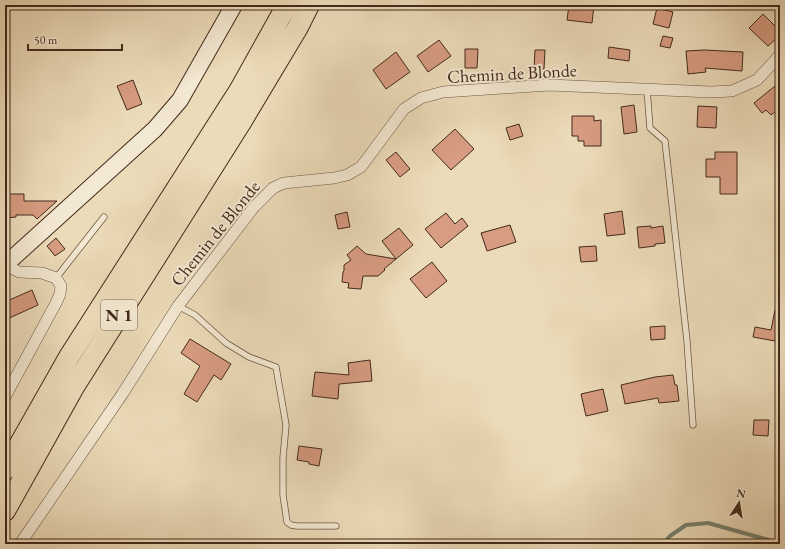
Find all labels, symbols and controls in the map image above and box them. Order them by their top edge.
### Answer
scale bar [28,26,122,52]
text: 50 m [34,32,58,48]
street label: Chemin de Blonde [447,58,577,88]
street label: Chemin de Blonde [165,175,265,291]
road number: N 1 [101,300,137,330]
north arrow [719,483,759,523]
text: N [735,485,747,501]

